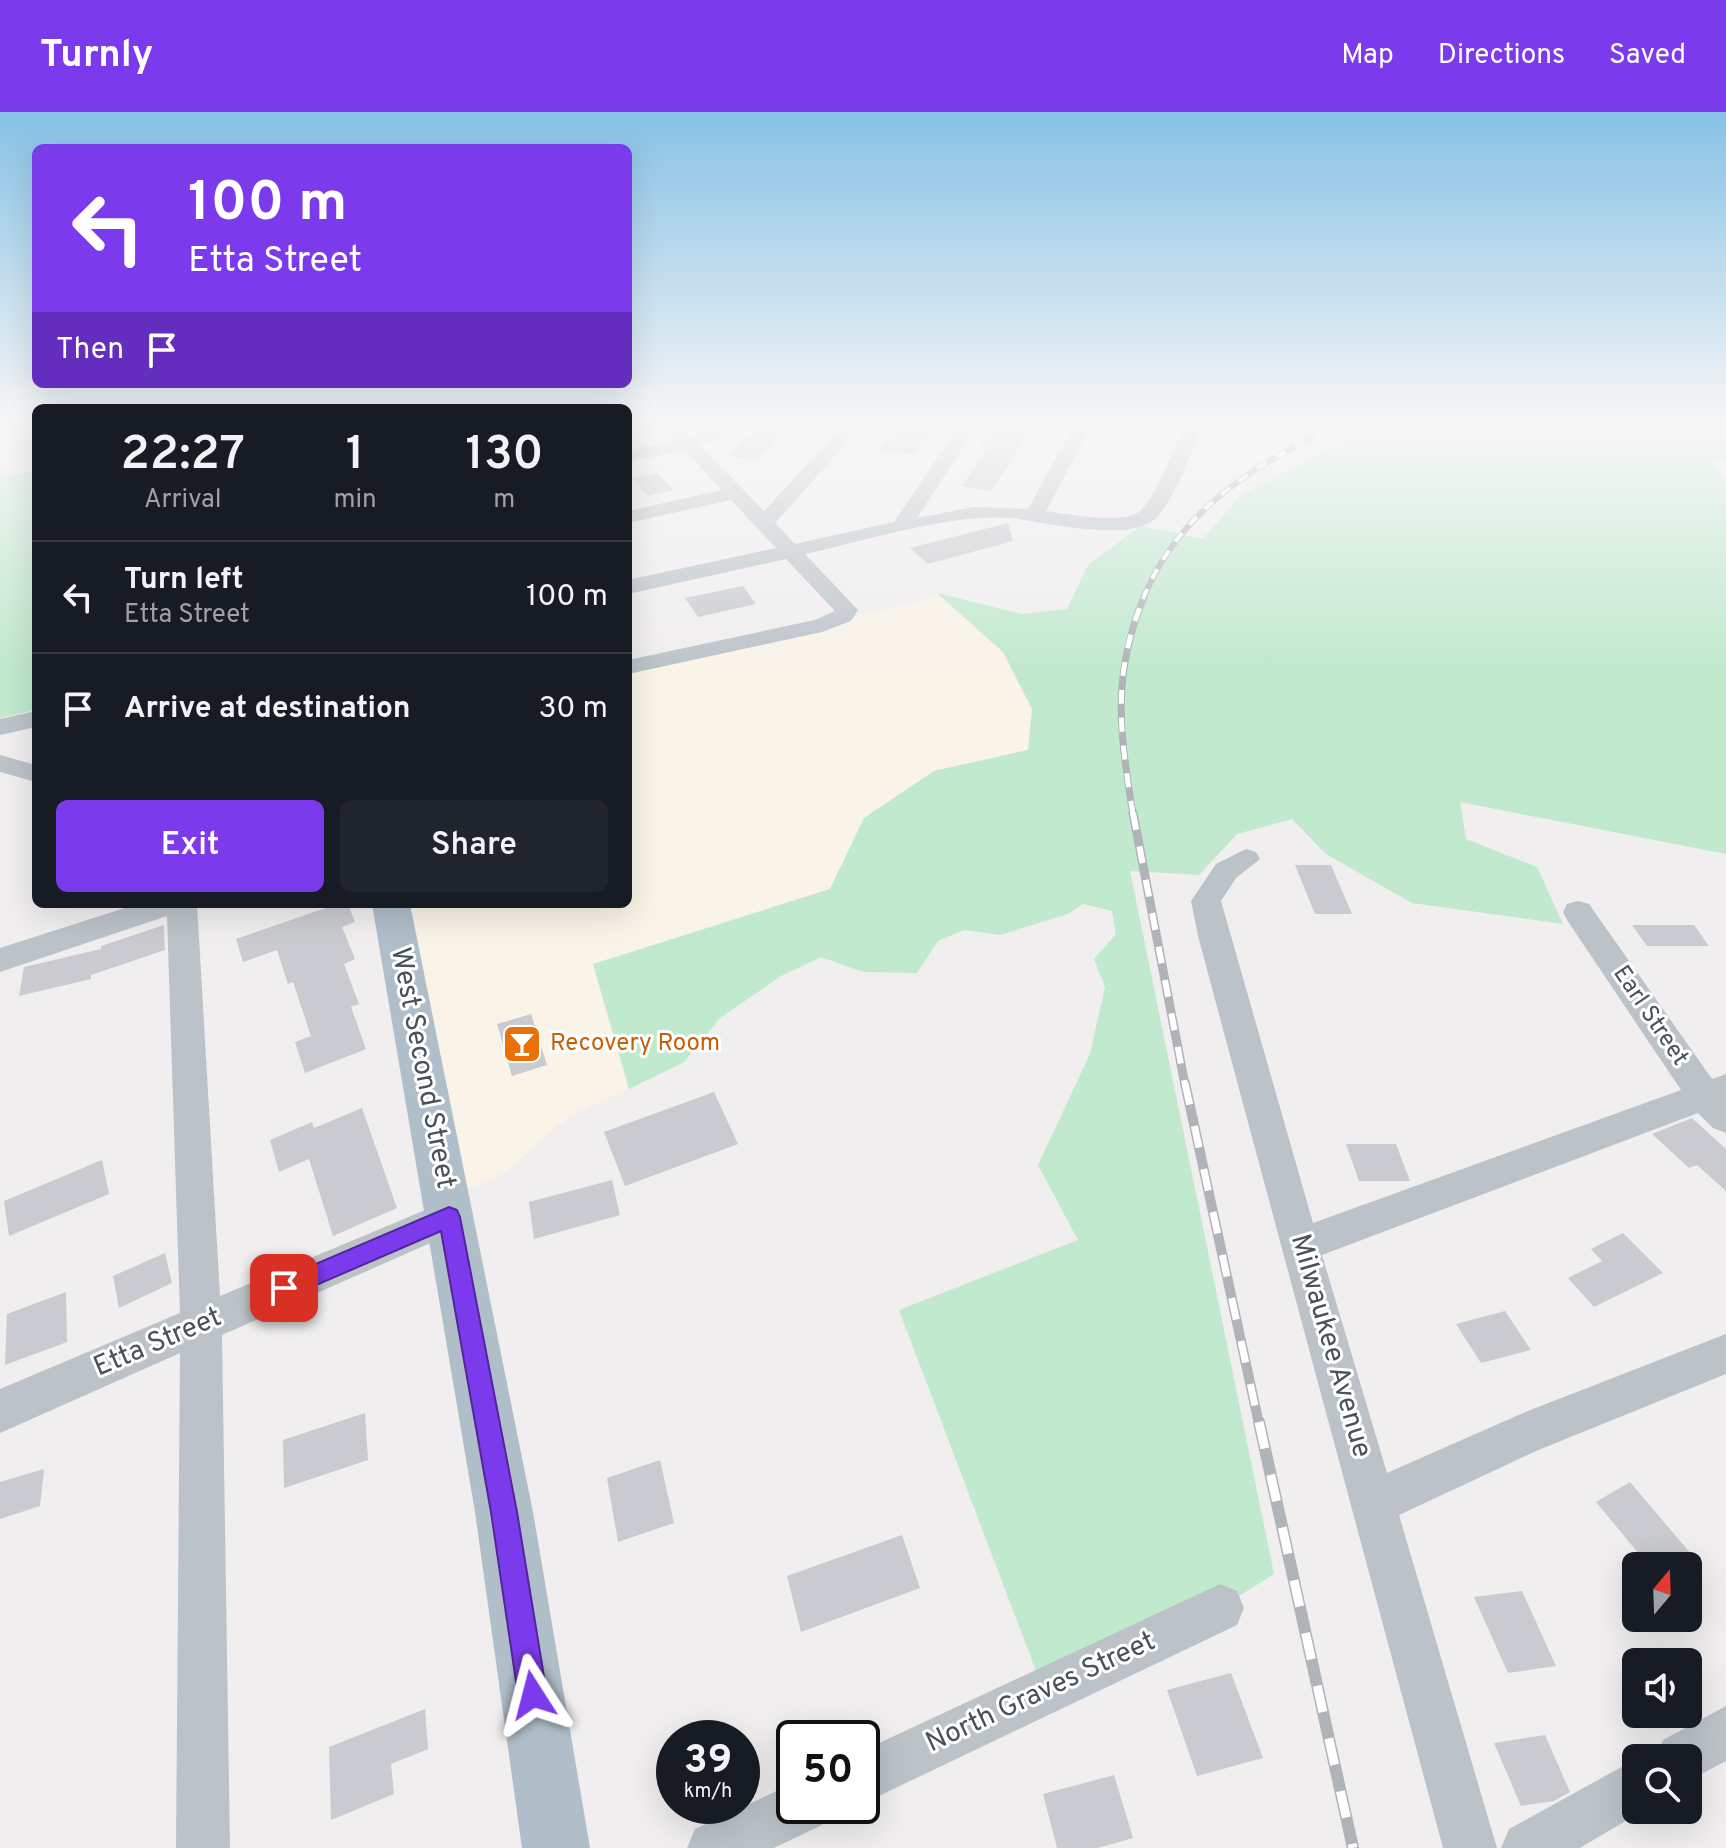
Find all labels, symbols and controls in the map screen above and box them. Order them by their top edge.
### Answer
text: Turnly [40,32,153,81]
text: Map [1341,38,1394,74]
text: Directions [1438,38,1565,74]
text: Saved [1609,38,1686,74]
text: 100 m [188,170,347,240]
icon: left [56,176,160,280]
text: Etta Street [188,239,362,285]
icon: arrive [140,328,184,372]
text: Then [56,332,124,369]
text: 22:27 [121,426,245,486]
text: 1 [346,426,364,486]
text: 130 [465,426,544,486]
text: Arrival [144,484,221,517]
text: min [333,484,377,517]
text: m [493,484,515,517]
text: Turn left [124,562,244,599]
icon: left [56,575,100,619]
text: 100 m [526,579,608,616]
text: Etta Street [124,599,250,632]
icon: arrive [56,687,100,731]
text: Arrive at destination [124,691,410,728]
text: 30 m [539,691,608,728]
button: Exit [56,800,324,892]
button: Share [340,800,608,892]
street label: West Second Street [381,944,463,1192]
street label: Earl Street [1606,960,1694,1072]
bar icon: Recovery Room [501,1023,543,1065]
place label: Recovery Room [550,1029,720,1059]
street label: Milwaukee Avenue [1281,1230,1379,1462]
pin [250,1254,318,1322]
icon: arrive [262,1266,306,1310]
street label: Etta Street [89,1300,227,1386]
north arrow [1622,1552,1702,1632]
map controls [1622,1552,1702,1824]
street label: North Graves Street [921,1624,1161,1762]
button: sound [1622,1648,1702,1728]
position arrow [491,1653,575,1737]
speed limit sign: 50 [776,1720,880,1824]
text: 39 [684,1737,732,1787]
button: search [1622,1744,1702,1824]
text: km/h [684,1779,732,1805]

